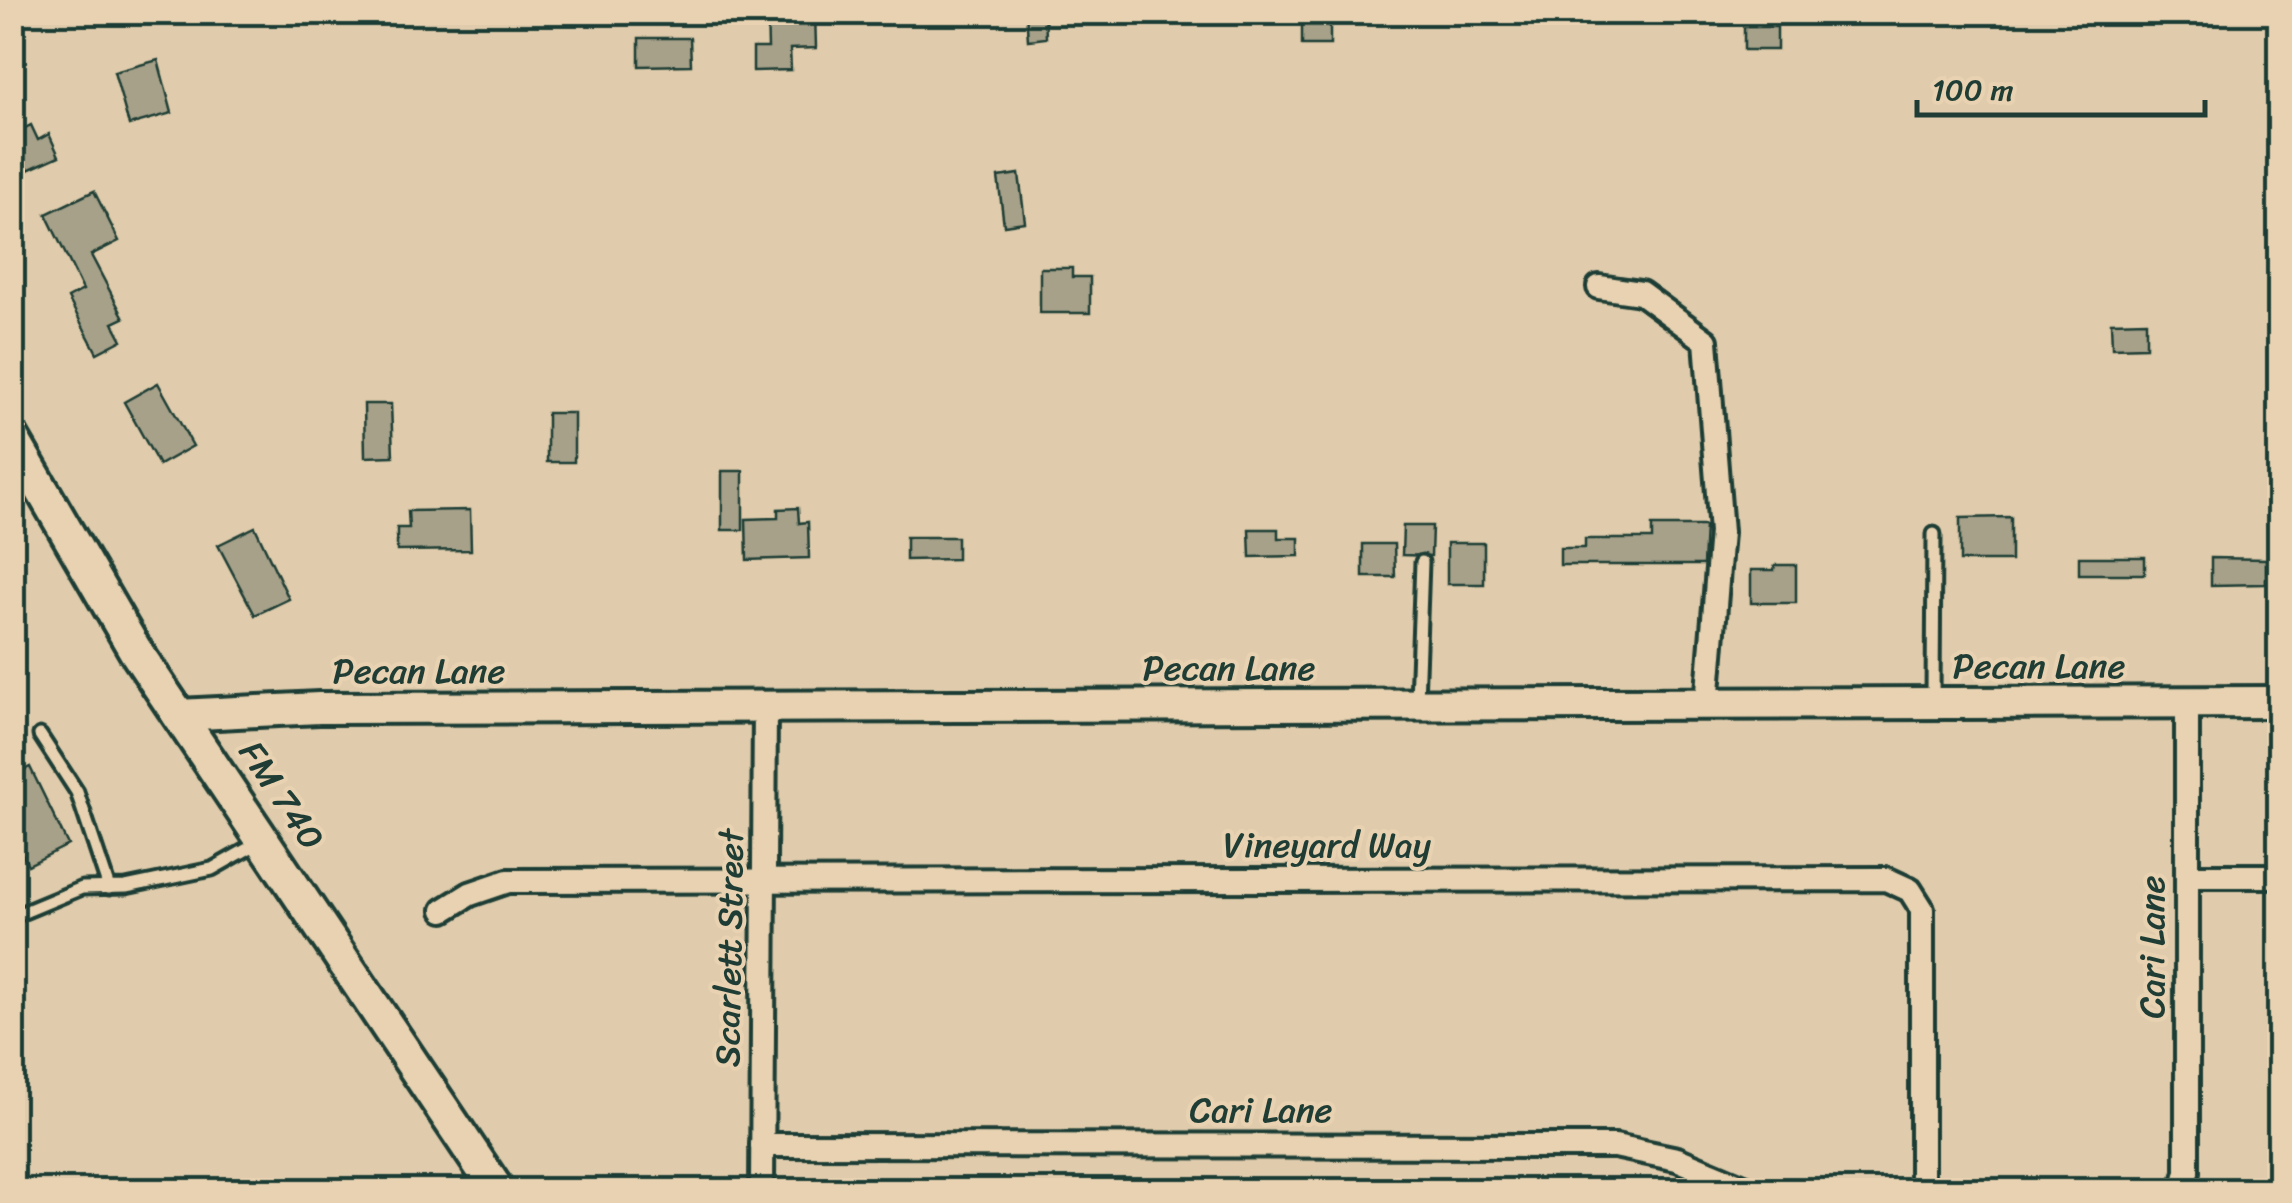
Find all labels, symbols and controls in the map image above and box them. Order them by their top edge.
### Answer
scale bar [1917,55,2204,117]
text: 100 m [1932,63,2014,117]
street label: Pecan Lane [1953,635,2125,697]
street label: Pecan Lane [1143,637,1315,699]
street label: Pecan Lane [333,640,505,702]
street label: FM 740 [222,727,342,863]
street label: Vineyard Way [1223,814,1432,876]
street label: Scarlett Street [696,827,762,1067]
street label: Cari Lane [2121,875,2183,1019]
street label: Cari Lane [1189,1079,1333,1141]

